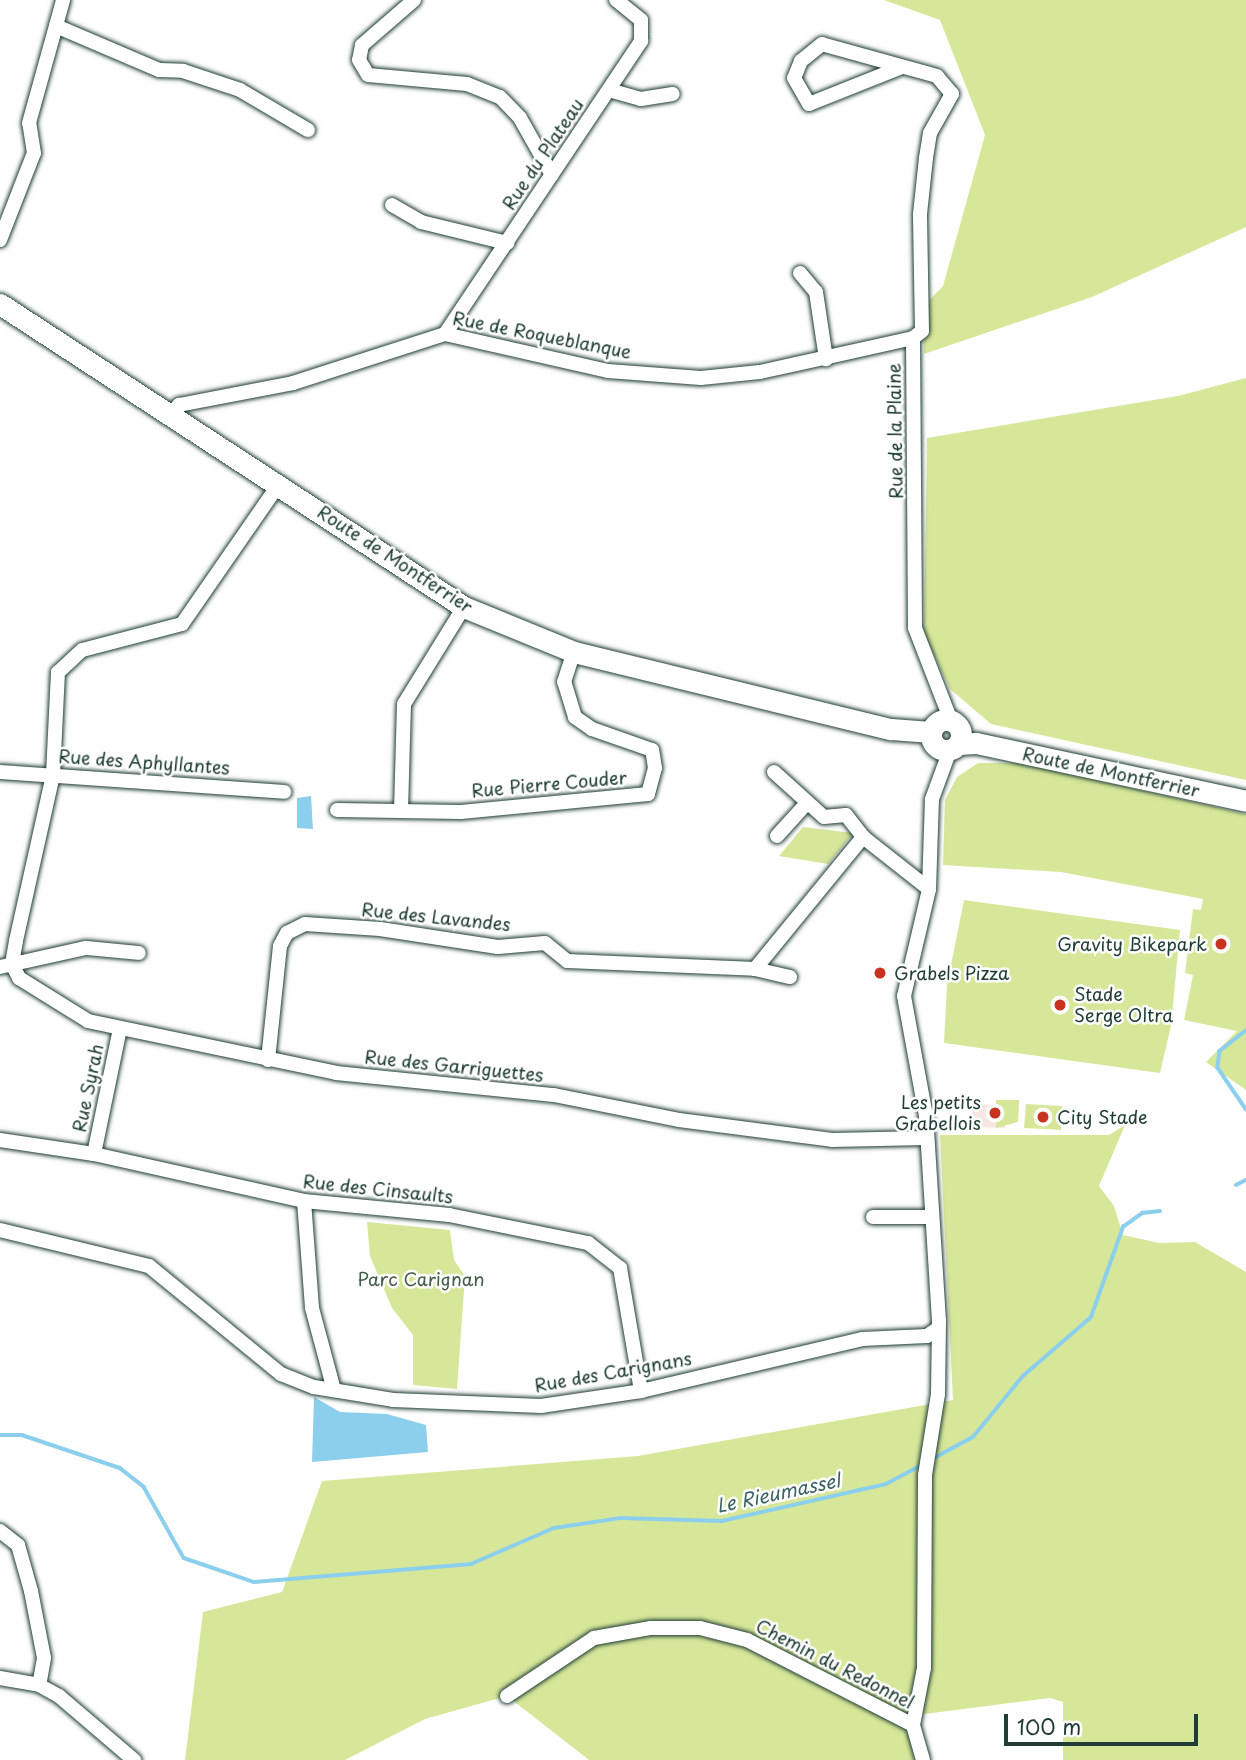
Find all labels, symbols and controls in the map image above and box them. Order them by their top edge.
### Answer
street label: Rue du Plateau [497,93,589,215]
street label: Rue de Roqueblanque [450,307,634,363]
street label: Rue de la Plaine [883,361,907,501]
street label: Route de Montferrier [313,500,477,618]
street label: Route de Montferrier [1020,743,1202,801]
street label: Rue des Aphyllantes [57,745,231,779]
street label: Rue Pierre Couder [469,766,629,802]
street label: Rue des Lavandes [360,898,512,936]
place label: Gravity Bikepark [1057,933,1207,955]
marker: Gravity Bikepark [1213,936,1229,952]
place label: Grabels Pizza [894,962,1010,984]
marker: Grabels Pizza [872,965,888,981]
place label: Stade Serge Oltra [1074,984,1174,1026]
marker: Stade Serge Oltra [1052,997,1068,1013]
street label: Rue Syrah [68,1041,108,1135]
street label: Rue des Garriguettes [362,1046,546,1086]
place label: Les petits Grabellois [895,1092,981,1134]
marker: Les petits Grabellois [987,1105,1003,1121]
place label: City Stade [1057,1106,1148,1128]
marker: City Stade [1035,1109,1051,1125]
street label: Rue des Cinsaults [300,1170,456,1208]
park label: Parc Carignan [358,1268,484,1290]
street label: Rue des Carignans [531,1347,695,1397]
water label: Le Rieumassel [713,1469,843,1517]
street label: Chemin du Redonnel [751,1614,919,1714]
scale bar [1008,1700,1202,1744]
text: 100 m [1017,1710,1081,1742]

